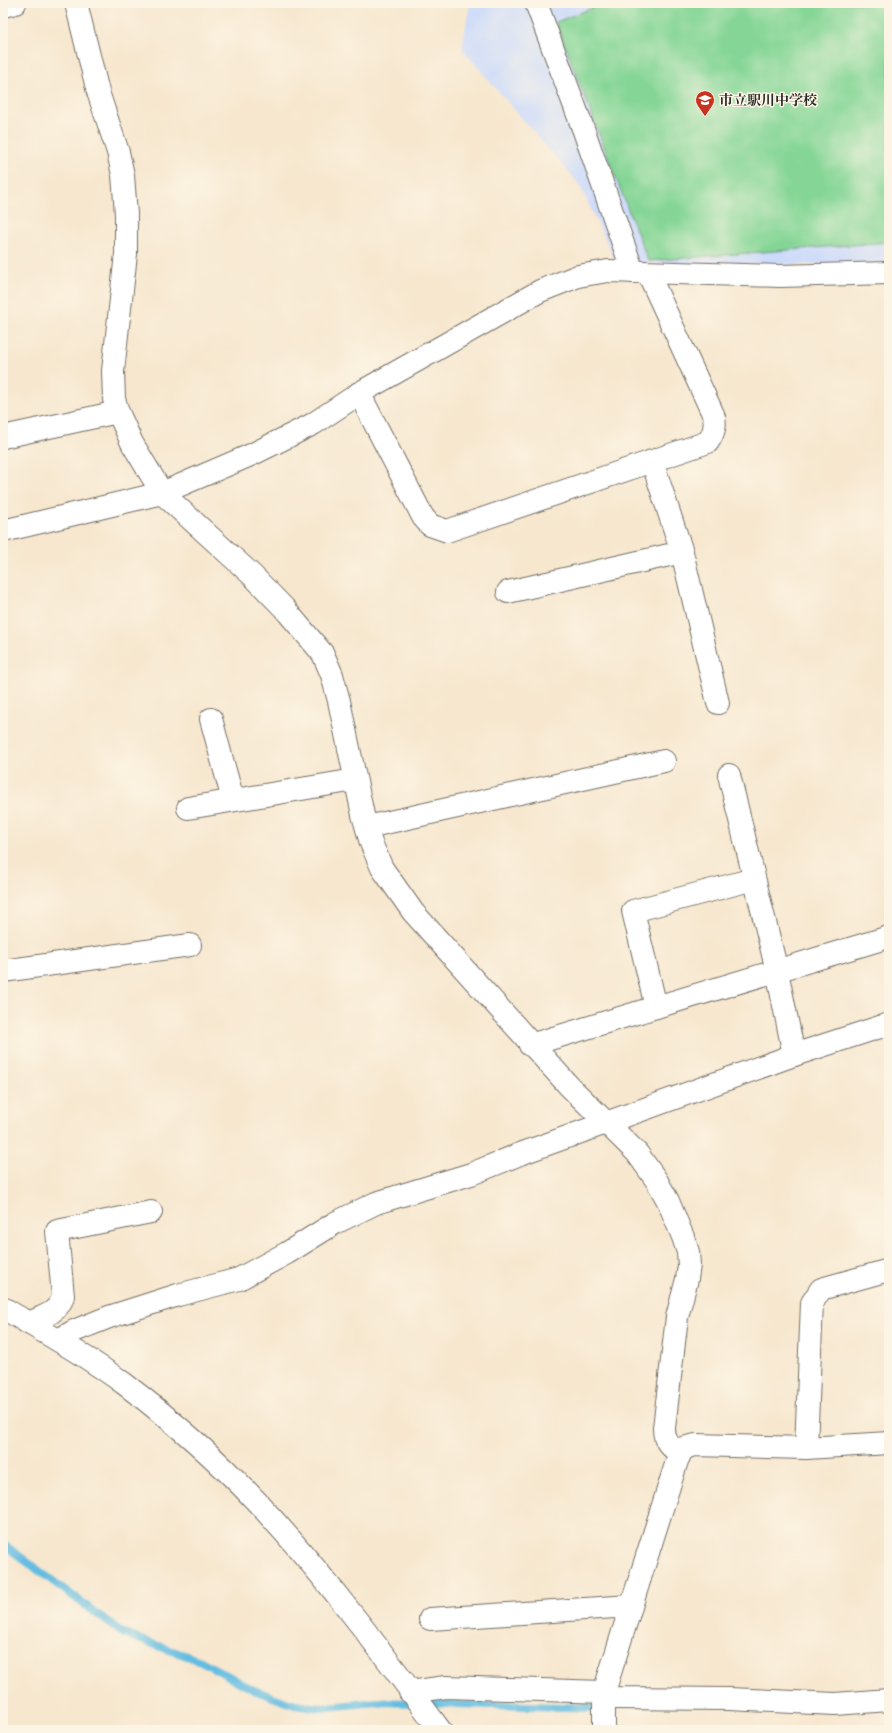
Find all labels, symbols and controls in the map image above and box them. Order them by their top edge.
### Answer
school or university icon: 市立駅川中学校 [694,89,716,117]
place label: 市立駅川中学校 [719,91,817,109]

